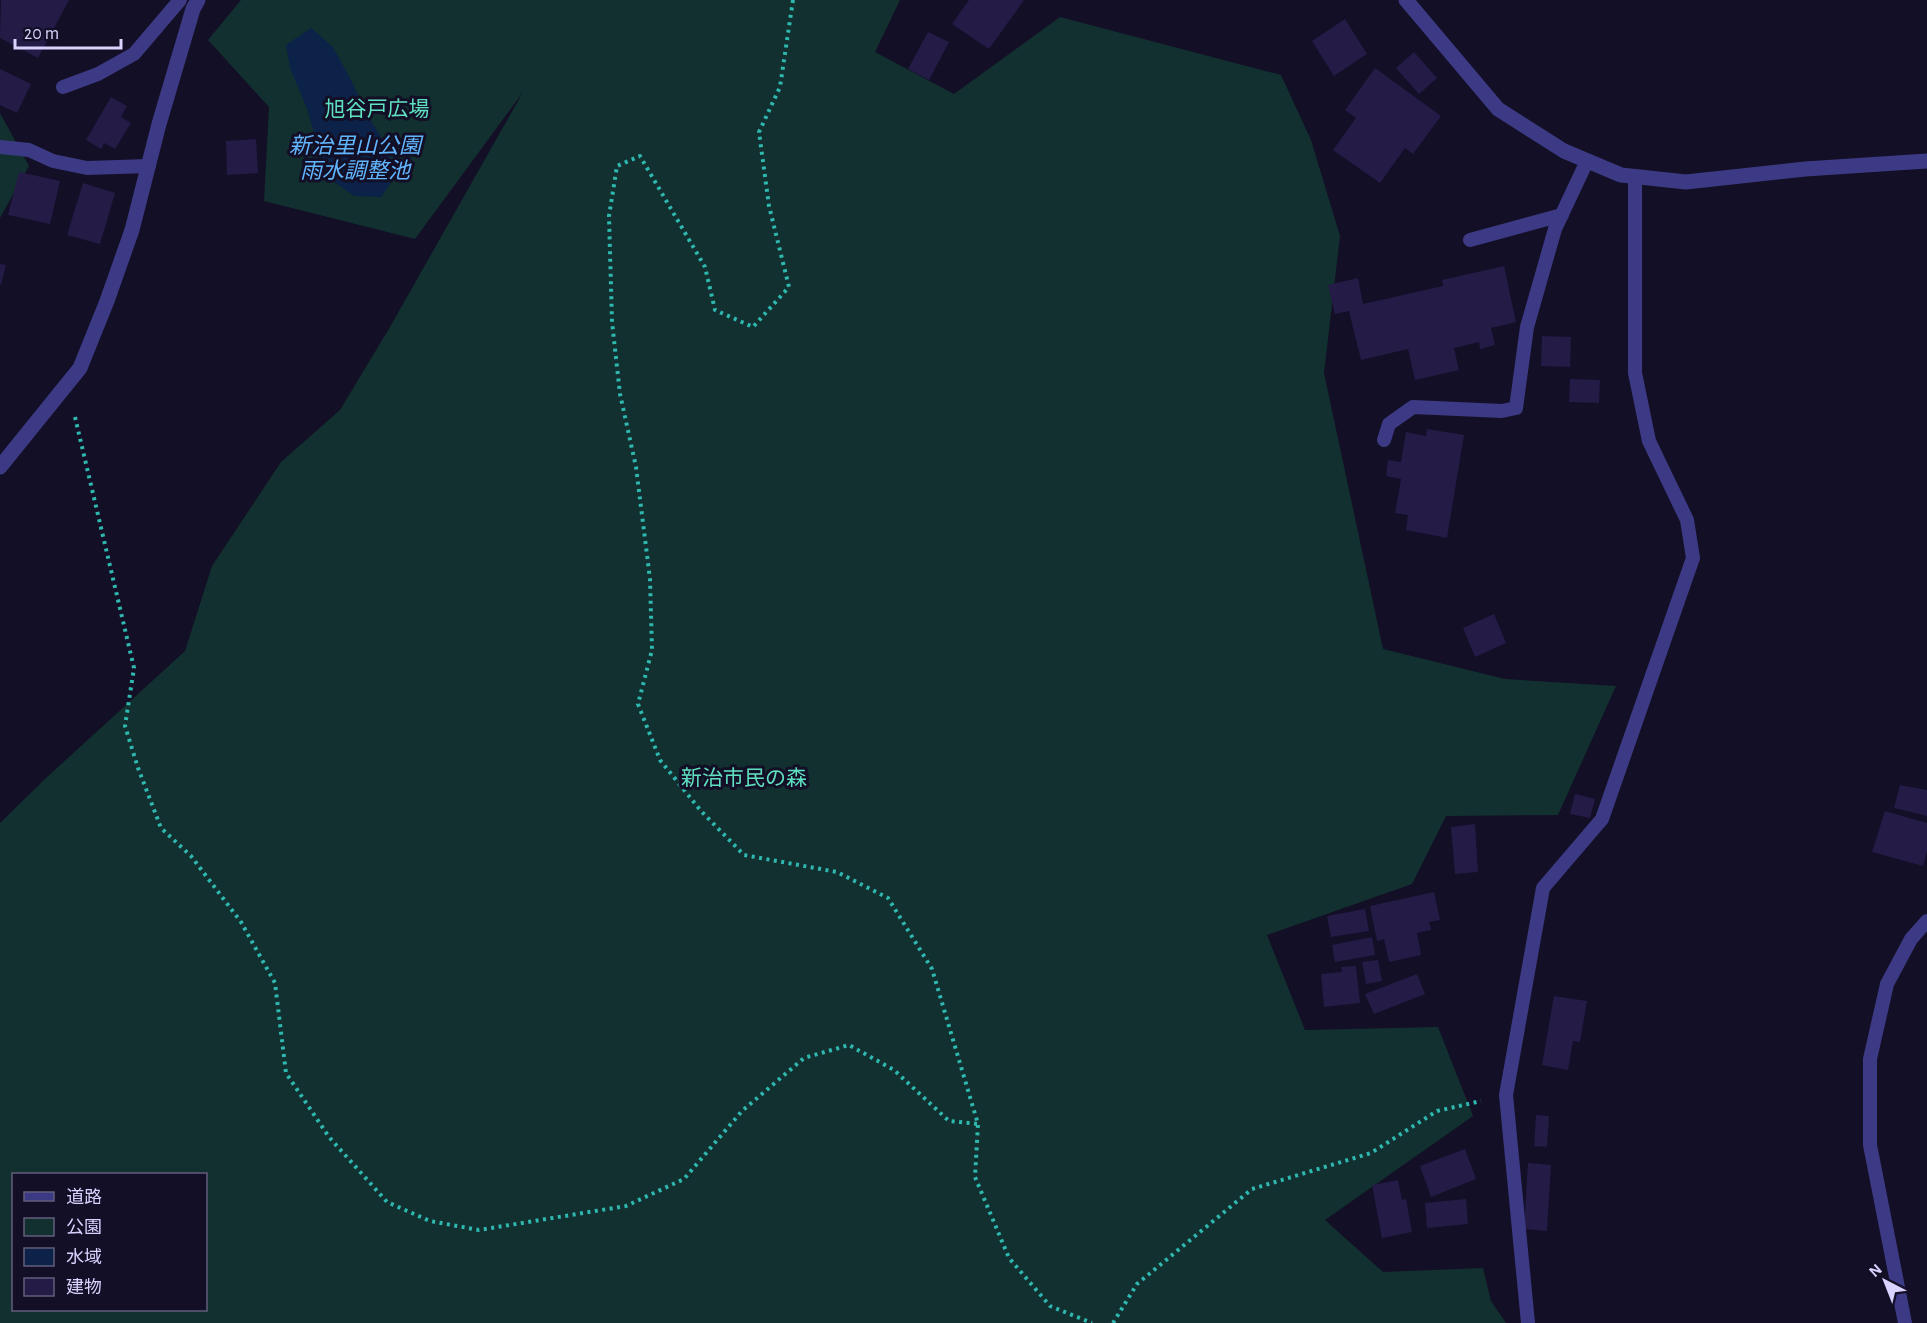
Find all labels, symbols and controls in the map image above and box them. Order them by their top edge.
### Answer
scale bar [15,12,122,50]
text: 20 m [24,25,59,43]
park label: 旭谷戸広場 [325,98,430,120]
water label: 新治里山公園 雨水調整池 [289,134,424,182]
park label: 新治市民の森 [681,767,807,789]
legend [12,1173,207,1311]
text: 道路 [66,1187,102,1207]
text: 公園 [66,1218,102,1237]
text: 水域 [66,1248,102,1267]
north arrow [1855,1251,1915,1311]
text: N [1866,1261,1885,1280]
text: 建物 [66,1277,102,1297]

